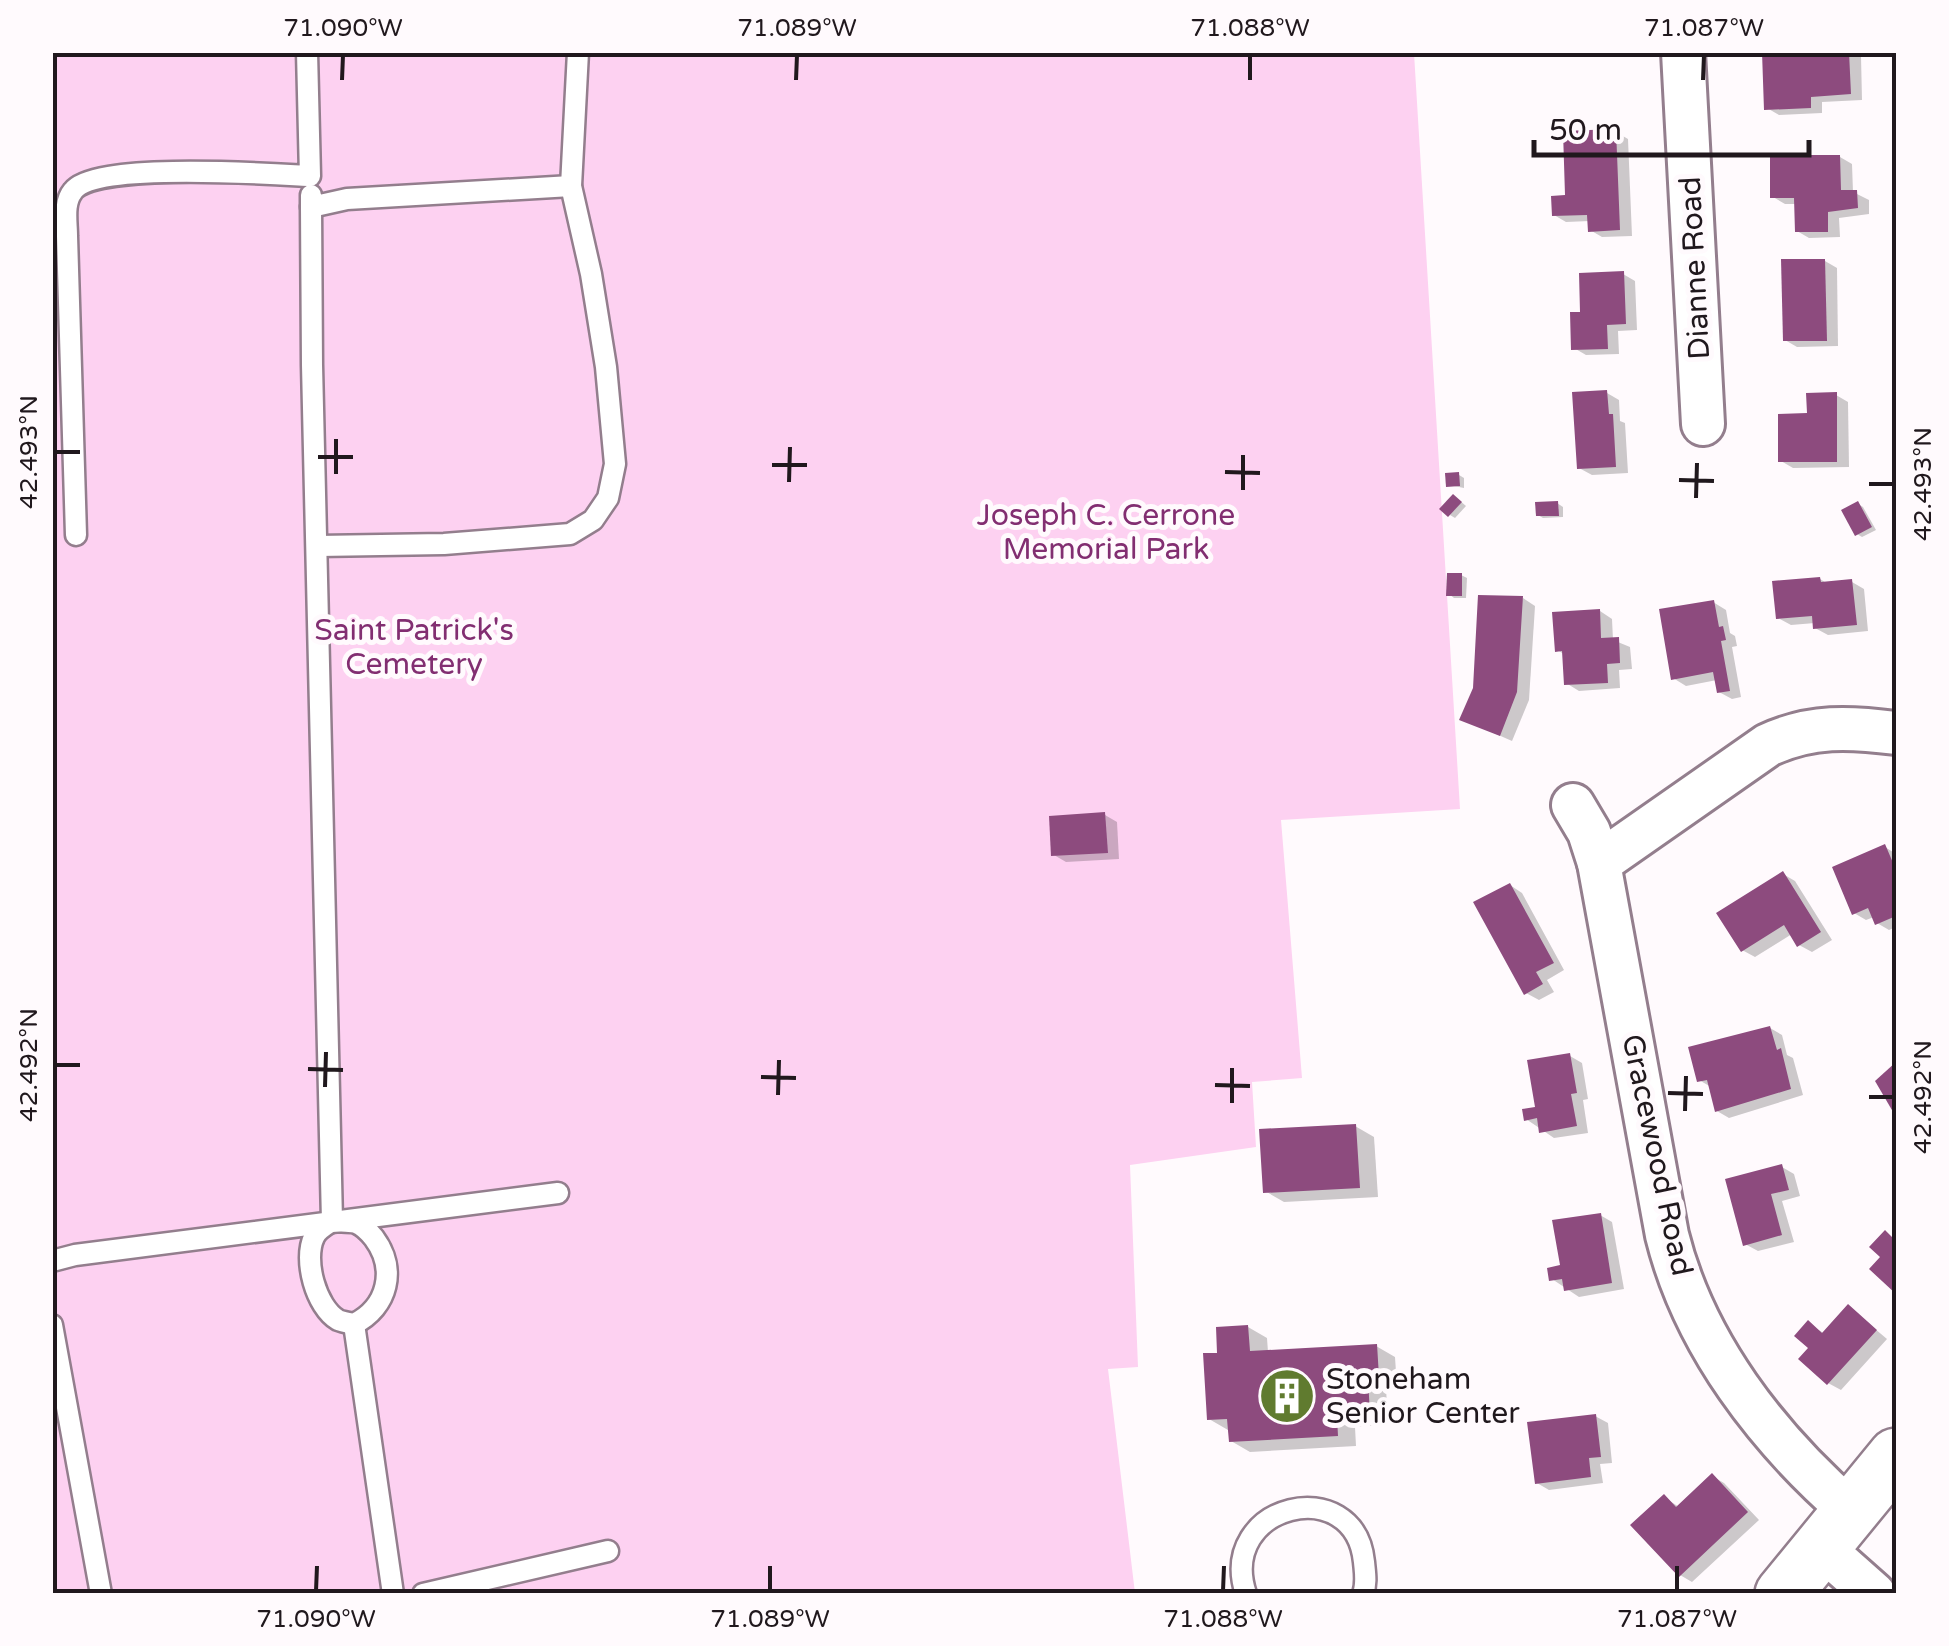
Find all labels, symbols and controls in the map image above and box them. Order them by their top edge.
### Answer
text: 71.090°W [283,13,403,43]
text: 71.089°W [737,13,857,43]
text: 71.088°W [1190,13,1310,43]
text: 71.087°W [1644,13,1764,43]
scale bar [1534,95,1809,157]
text: 50 m [1549,112,1622,149]
street label: Dianne Road [1672,176,1718,360]
text: 42.493°N [14,395,44,509]
text: 42.493°N [1908,427,1938,541]
park label: Joseph C. Cerrone Memorial Park [977,497,1235,568]
park label: Saint Patrick's Cemetery [314,612,514,683]
text: 42.492°N [14,1008,44,1122]
street label: Gracewood Road [1613,1031,1701,1279]
text: 42.492°N [1908,1040,1938,1154]
place label: Stoneham Senior Center [1326,1361,1520,1432]
building icon: Stoneham Senior Center [1257,1366,1317,1426]
text: 71.090°W [256,1604,376,1634]
text: 71.089°W [710,1604,830,1634]
text: 71.088°W [1163,1604,1283,1634]
text: 71.087°W [1617,1604,1737,1634]

